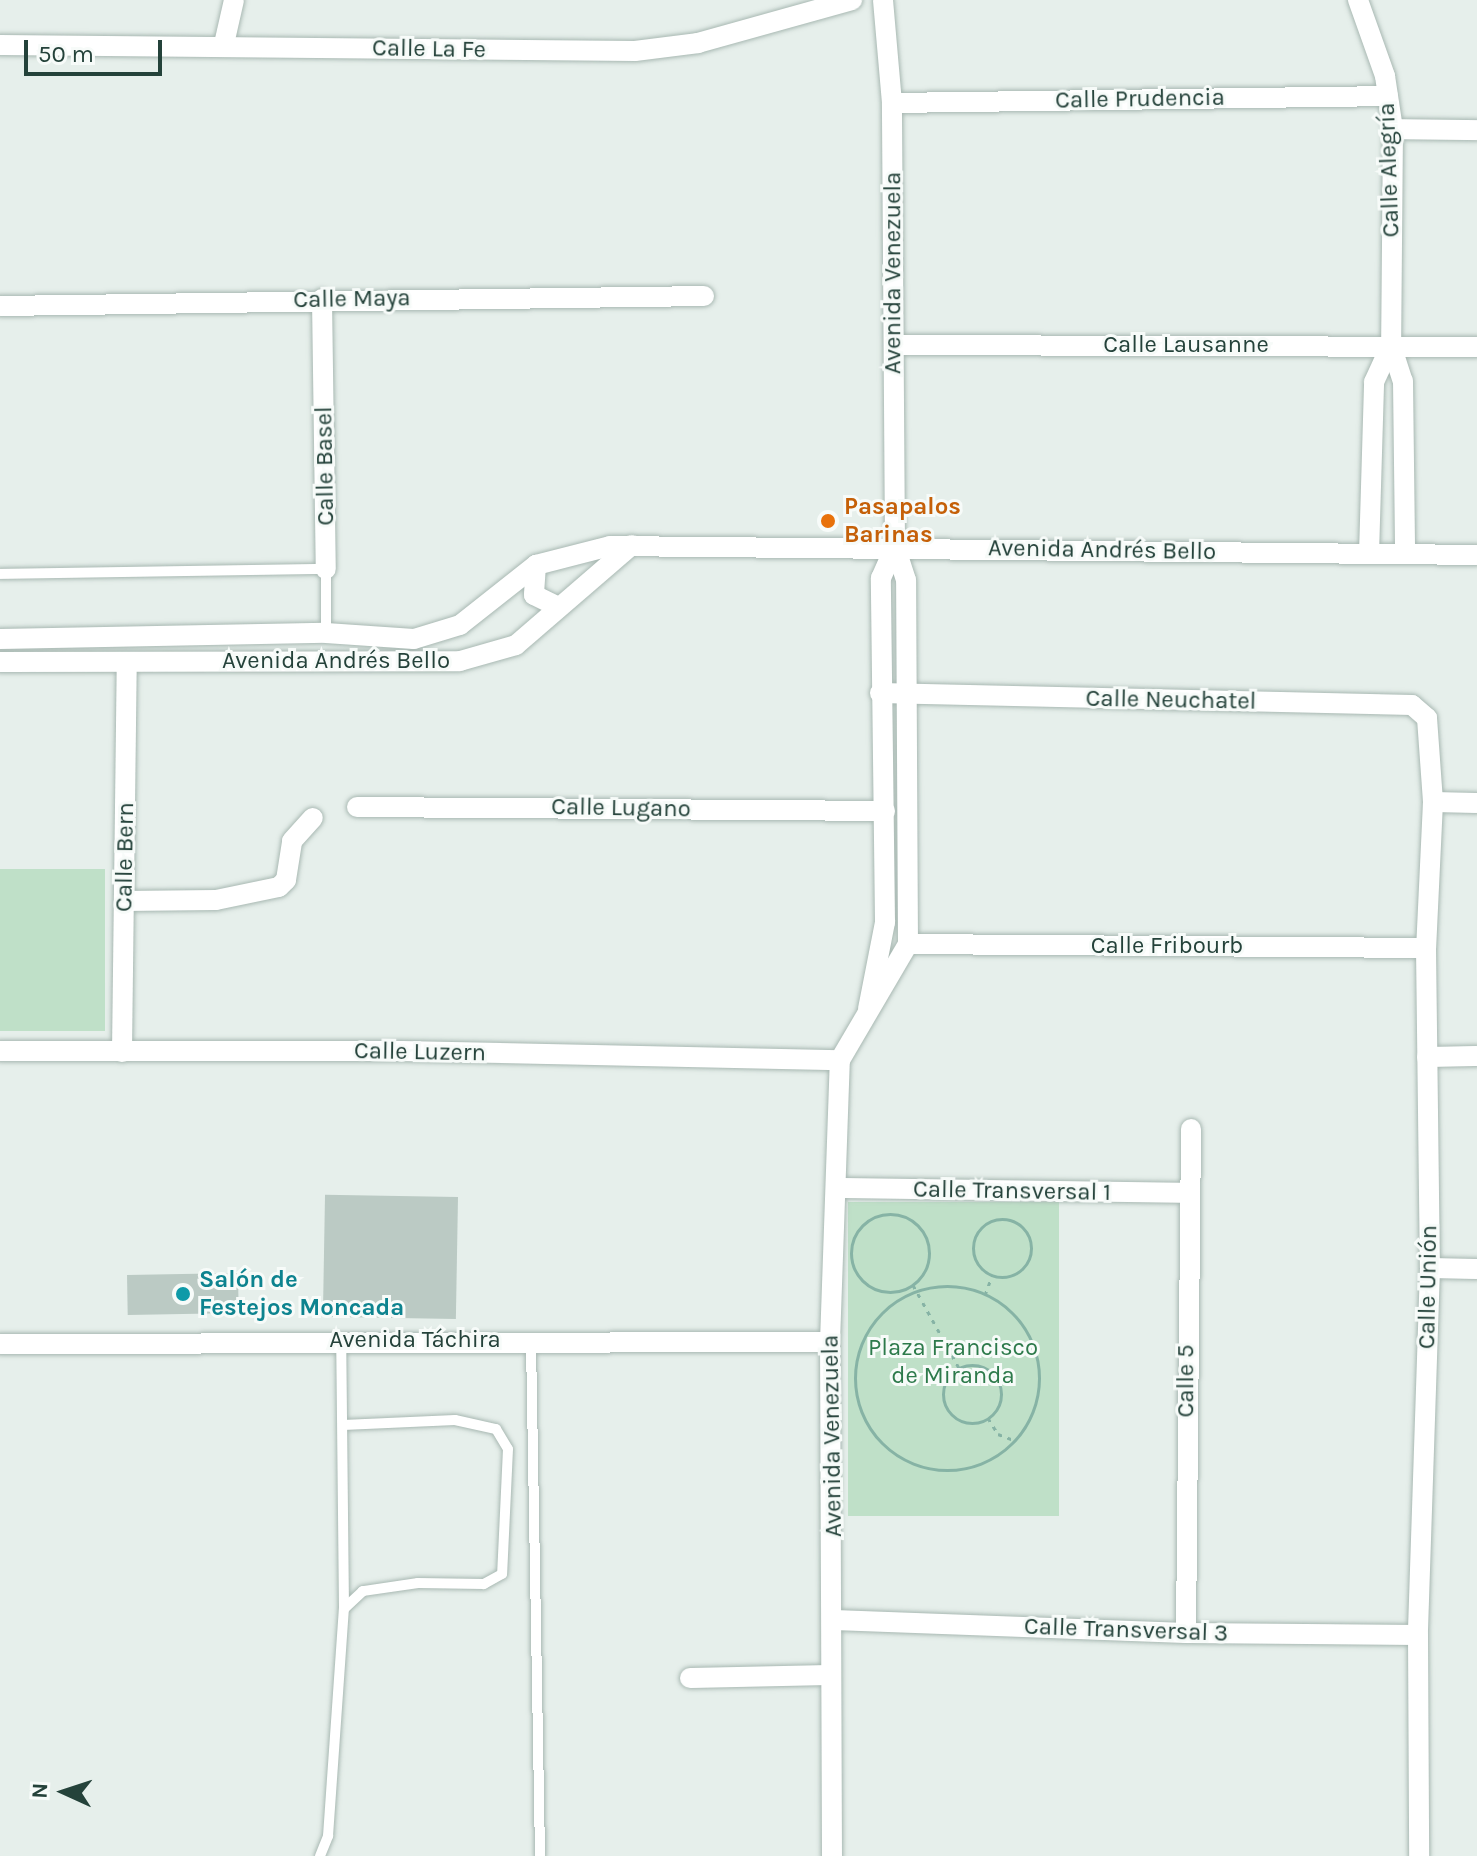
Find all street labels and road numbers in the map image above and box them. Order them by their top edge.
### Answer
street label: Calle La Fe [372,34,486,64]
street label: Calle Prudencia [1055,83,1225,115]
street label: Calle Alegría [1372,102,1406,238]
street label: Avenida Venezuela [879,172,907,374]
street label: Calle Maya [293,284,411,314]
street label: Calle Lausanne [1103,331,1269,359]
street label: Calle Basel [310,406,340,526]
street label: Avenida Andrés Bello [988,534,1216,566]
street label: Avenida Andrés Bello [222,647,450,675]
street label: Calle Neuchatel [1085,684,1257,716]
street label: Calle Lugano [551,792,691,824]
street label: Calle Bern [110,802,140,912]
street label: Calle Fribourb [1091,932,1243,960]
street label: Calle Luzern [354,1036,486,1068]
street label: Calle Transversal 1 [913,1175,1111,1207]
street label: Calle Unión [1413,1225,1443,1349]
street label: Avenida Táchira [329,1326,501,1354]
street label: Avenida Venezuela [816,1335,848,1537]
street label: Calle 5 [1172,1345,1200,1417]
street label: Calle Transversal 3 [1024,1612,1228,1648]

